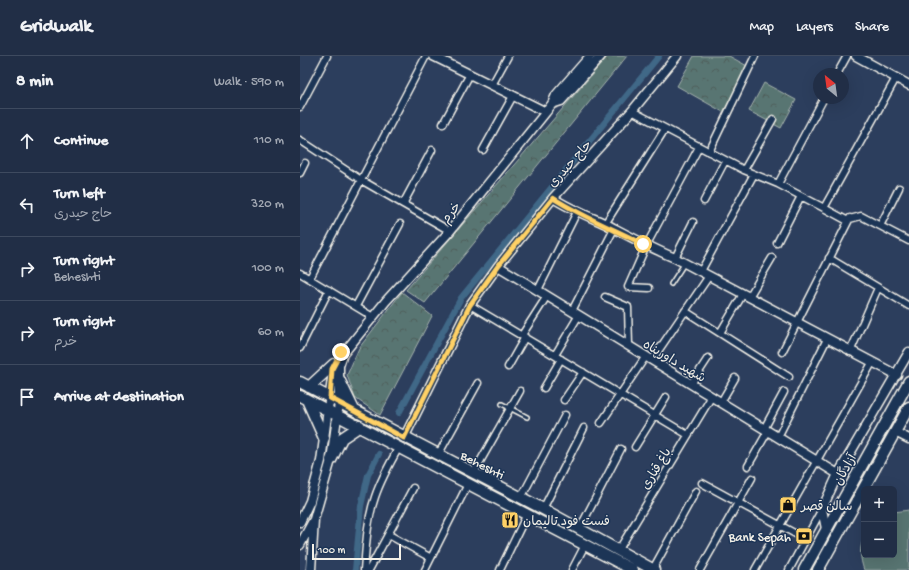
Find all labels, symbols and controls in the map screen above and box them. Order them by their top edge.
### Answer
text: Gridwalk [20,16,92,39]
text: Map [750,19,774,36]
text: Layers [796,19,833,36]
text: Share [855,19,889,36]
north arrow [813,68,849,104]
text: 8 min [16,72,53,92]
text: Walk · 590 m [214,75,284,90]
icon: ahead [16,130,38,152]
text: Continue [54,132,108,150]
text: 110 m [254,133,284,148]
street label: حاج حیدری [546,138,596,191]
text: Turn left [54,185,105,203]
icon: left [16,194,38,216]
text: 320 m [251,197,284,212]
street label: خرم [439,200,466,228]
text: حاج حیدری [54,207,112,222]
route start [634,235,652,253]
text: Turn right [54,252,114,270]
icon: right [16,258,38,280]
text: 100 m [252,261,284,276]
text: Beheshti [54,270,101,285]
text: Turn right [54,313,114,331]
icon: right [16,322,38,344]
text: 60 m [258,325,284,340]
text: خرم [54,335,77,350]
street label: شهید داورپناه [640,338,708,387]
route end [332,343,350,361]
icon: arrive [16,386,38,408]
text: Arrive at destination [54,388,184,406]
street label: باغ قناری [637,445,675,493]
street label: Beheshti [457,448,506,484]
street label: آزادگان [830,450,861,488]
map controls [861,486,897,558]
button: + [861,486,897,522]
shop icon: سالن قصر [778,495,798,515]
place label: سالن قصر [800,500,852,515]
restaurant icon: فست فود تالیمان [500,510,520,530]
place label: فست فود تالیمان [523,515,610,530]
button: − [861,522,897,558]
bank icon: Bank Sepah [794,526,814,546]
place label: Bank Sepah [728,531,791,546]
scale bar [312,542,401,561]
text: 100 m [318,545,345,557]

